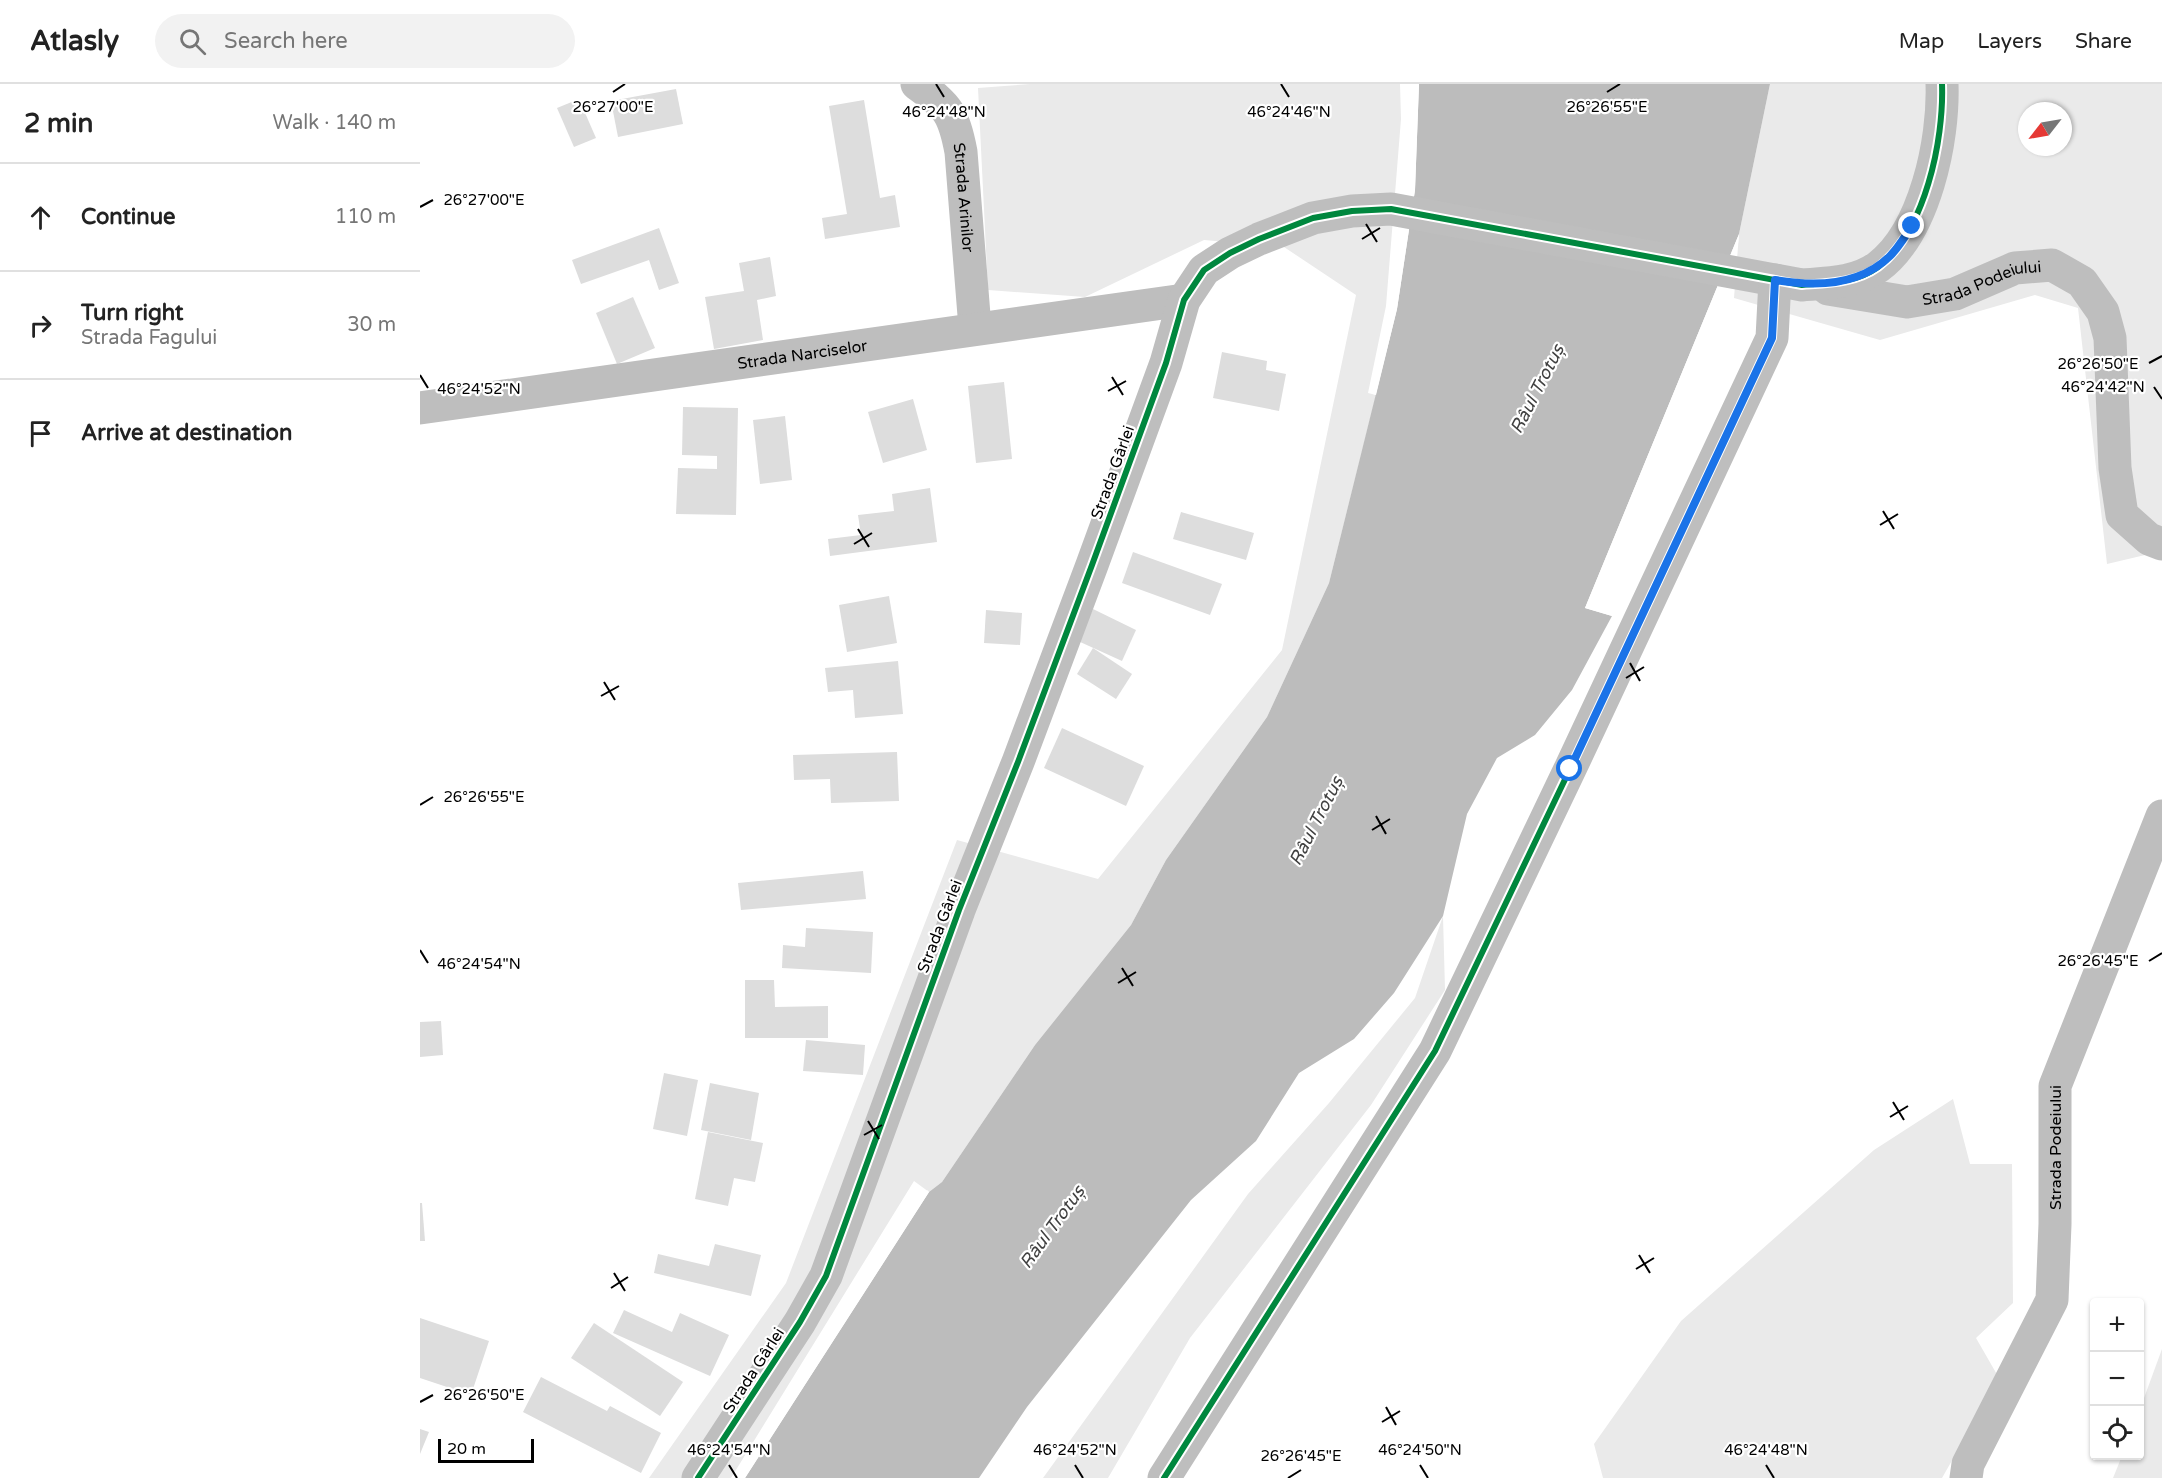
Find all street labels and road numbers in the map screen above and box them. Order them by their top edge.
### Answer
street label: Strada Arinilor [948,141,978,254]
street label: Strada Podeiului [1921,257,2042,310]
street label: Strada Narciselor [736,336,869,374]
street label: Strada Gârlei [1087,423,1139,522]
street label: Strada Gârlei [913,877,967,976]
street label: Strada Podeiului [2046,1085,2066,1210]
street label: Strada Gârlei [719,1324,789,1417]

